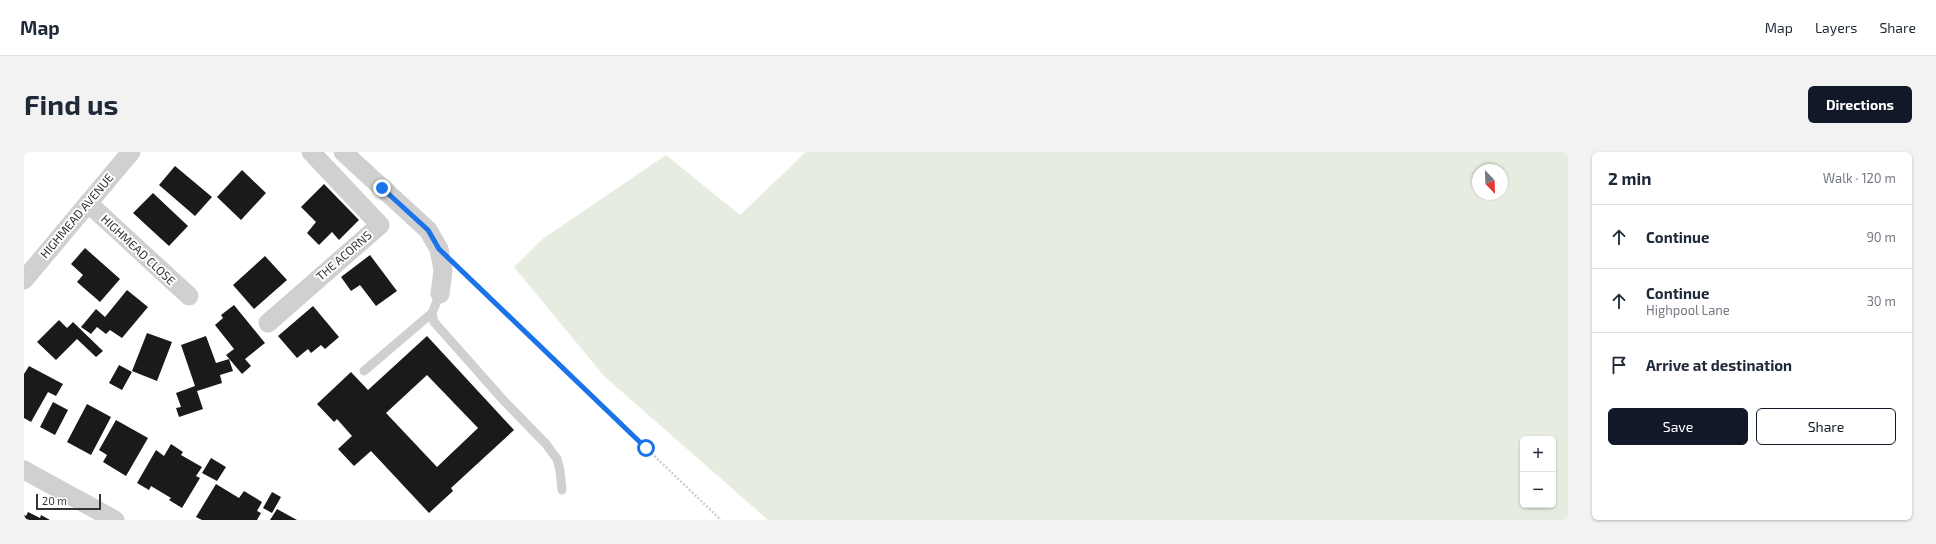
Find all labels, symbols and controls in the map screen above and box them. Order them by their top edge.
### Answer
text: Map [20,16,60,39]
text: Map [1765,19,1793,36]
text: Layers [1815,19,1857,36]
text: Share [1879,19,1916,36]
button: Directions [1808,86,1912,123]
text: Find us [24,87,118,121]
north arrow [1472,164,1508,200]
text: 2 min [1608,168,1651,188]
street label: HIGHMEAD AVENUE [37,170,116,260]
text: Walk · 120 m [1823,170,1896,186]
route end [373,179,391,197]
street label: HIGHMEAD CLOSE [99,211,179,287]
icon: ahead [1608,226,1630,248]
street label: THE ACORNS [313,227,374,283]
text: Continue [1646,228,1709,246]
text: 90 m [1866,229,1896,245]
text: Continue [1646,284,1709,302]
icon: ahead [1608,290,1630,312]
text: 30 m [1867,293,1896,309]
text: Highpool Lane [1646,302,1730,318]
icon: arrive [1608,354,1630,376]
text: Arrive at destination [1646,356,1792,374]
button: Save [1608,408,1748,445]
button: Share [1756,408,1896,445]
map controls [1520,436,1556,508]
button: + [1520,436,1556,472]
route start [637,439,655,457]
button: − [1520,472,1556,508]
scale bar [36,492,101,511]
text: 20 m [42,494,67,507]

